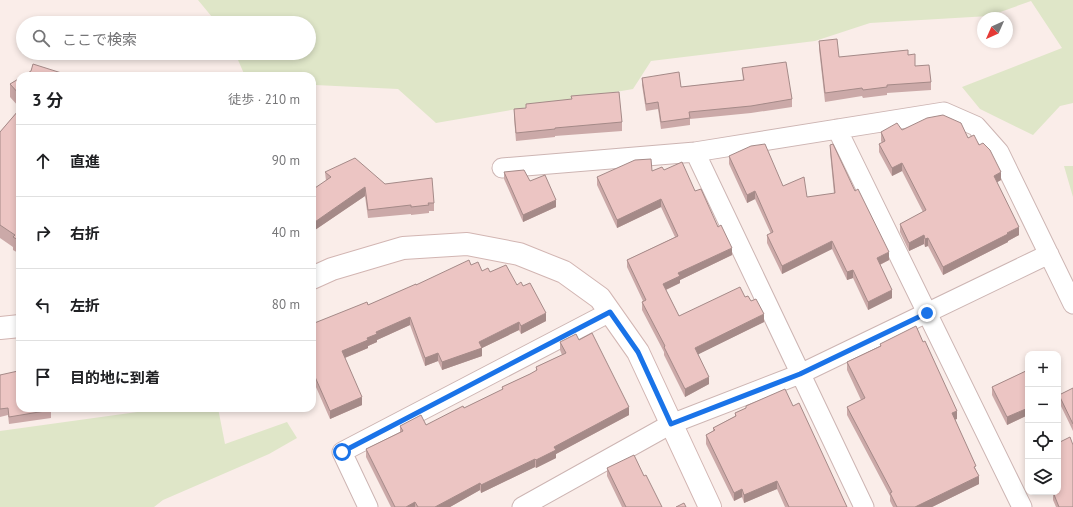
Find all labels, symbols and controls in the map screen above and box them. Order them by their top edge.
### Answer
north arrow [977,12,1013,48]
search box [16,16,316,60]
icon: search [30,27,52,49]
text: ここで検索 [62,30,137,49]
text: 3 分 [32,89,63,111]
text: 徒歩 · 210 m [228,91,300,108]
icon: ahead [32,150,54,172]
text: 直進 [70,152,100,171]
text: 90 m [272,152,300,169]
icon: right [32,222,54,244]
text: 右折 [70,224,100,243]
text: 40 m [272,224,300,241]
icon: left [32,294,54,316]
text: 左折 [70,296,100,315]
text: 80 m [272,296,300,313]
route end [918,304,936,322]
map controls [1025,351,1061,495]
button: + [1025,351,1061,387]
icon: arrive [32,366,54,388]
text: 目的地に到着 [70,368,160,387]
button: − [1025,387,1061,423]
button: locate [1025,423,1061,459]
route start [333,443,351,461]
button: layers [1025,459,1061,495]

